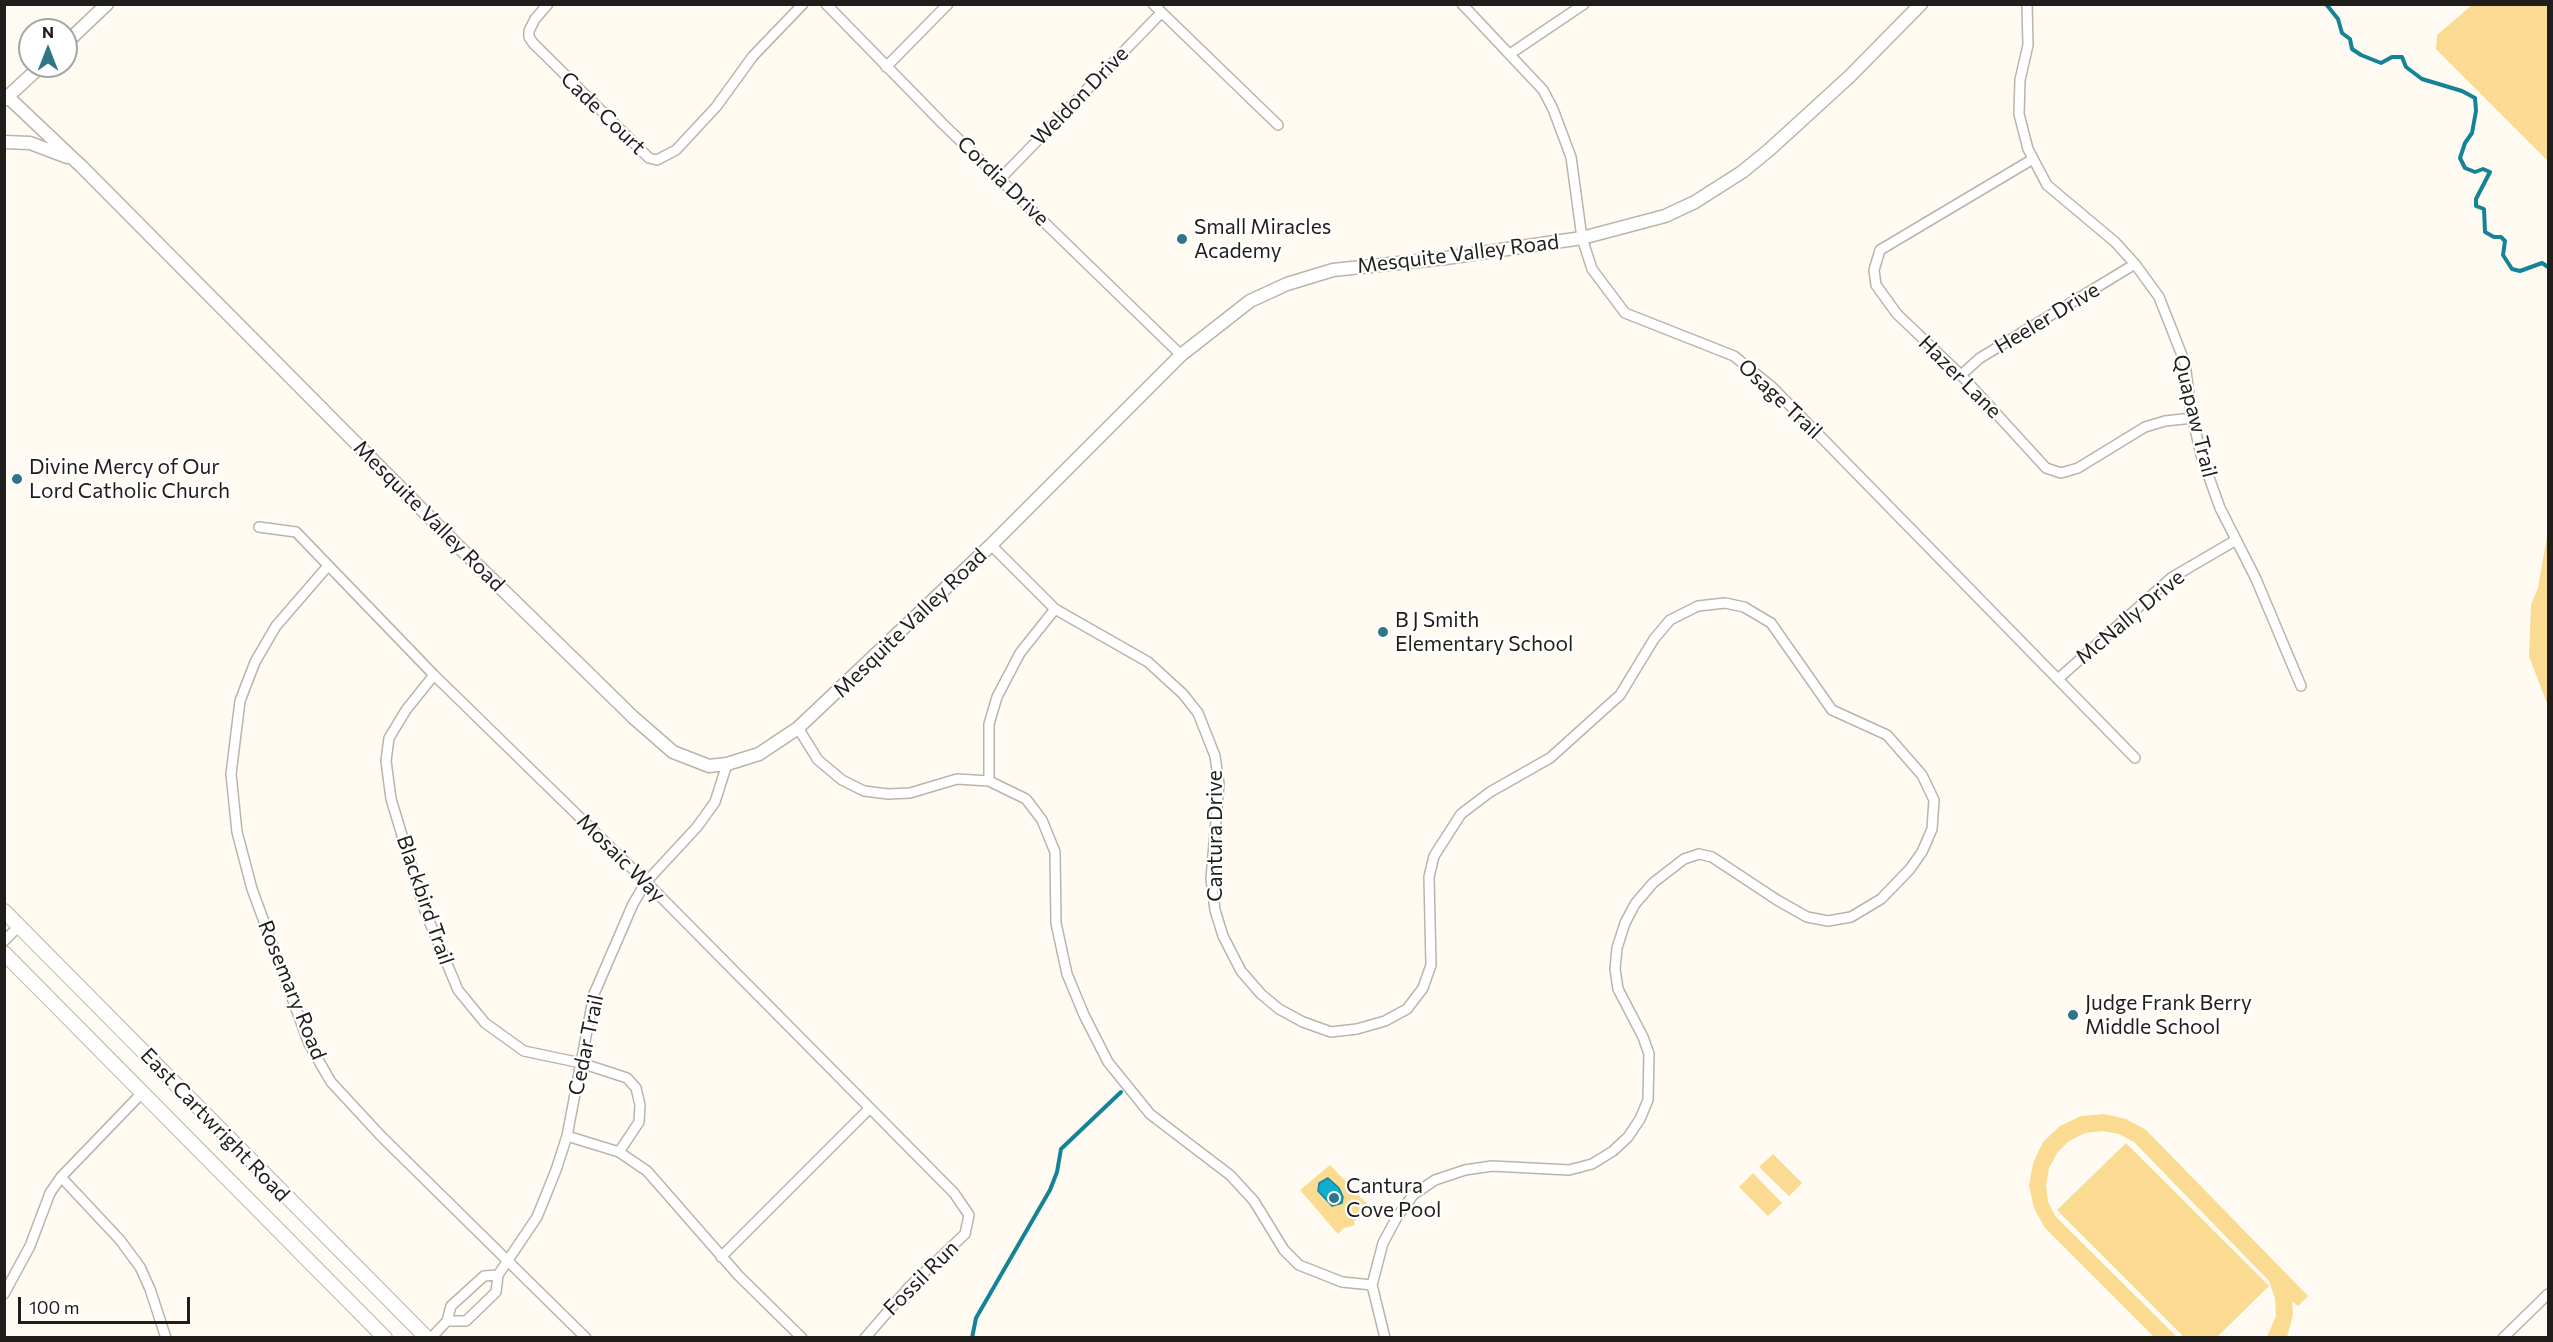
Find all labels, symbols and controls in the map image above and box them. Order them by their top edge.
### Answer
north arrow [18,18,78,78]
text: N [42,22,54,41]
street label: Weldon Drive [1027,41,1133,151]
street label: Cade Court [555,66,651,160]
street label: Cordia Drive [952,131,1054,231]
place label: Small Miracles Academy [1194,214,1331,264]
street label: Mesquite Valley Road [1356,229,1560,279]
marker: Small Miracles Academy [1175,232,1189,246]
street label: Heeler Drive [1990,277,2104,359]
street label: Hazer Lane [1913,330,2007,424]
street label: Quapaw Trail [2168,352,2222,480]
street label: Osage Trail [1733,354,1827,444]
street label: Mesquite Valley Road [348,435,510,597]
place label: Divine Mercy of Our Lord Catholic Church [29,454,230,504]
marker: Divine Mercy of Our Lord Catholic Church [10,472,24,486]
street label: Mesquite Valley Road [828,543,992,703]
street label: McNally Drive [2071,564,2189,670]
place label: B J Smith Elementary School [1395,607,1573,657]
marker: B J Smith Elementary School [1376,625,1390,639]
street label: Cantura Drive [1202,770,1228,902]
street label: Mosaic Way [572,809,670,907]
street label: Blackbird Trail [391,832,459,968]
street label: Rosemary Road [253,917,331,1063]
place label: Judge Frank Berry Middle School [2085,990,2252,1040]
street label: Cedar Trail [563,992,609,1098]
marker: Judge Frank Berry Middle School [2066,1008,2080,1022]
street label: East Cartwright Road [135,1043,295,1207]
place label: Cantura Cove Pool [1346,1173,1441,1223]
marker: Cantura Cove Pool [1327,1191,1341,1205]
street label: Fossil Run [878,1235,964,1321]
scale bar [21,1285,194,1323]
text: 100 m [29,1296,79,1318]

